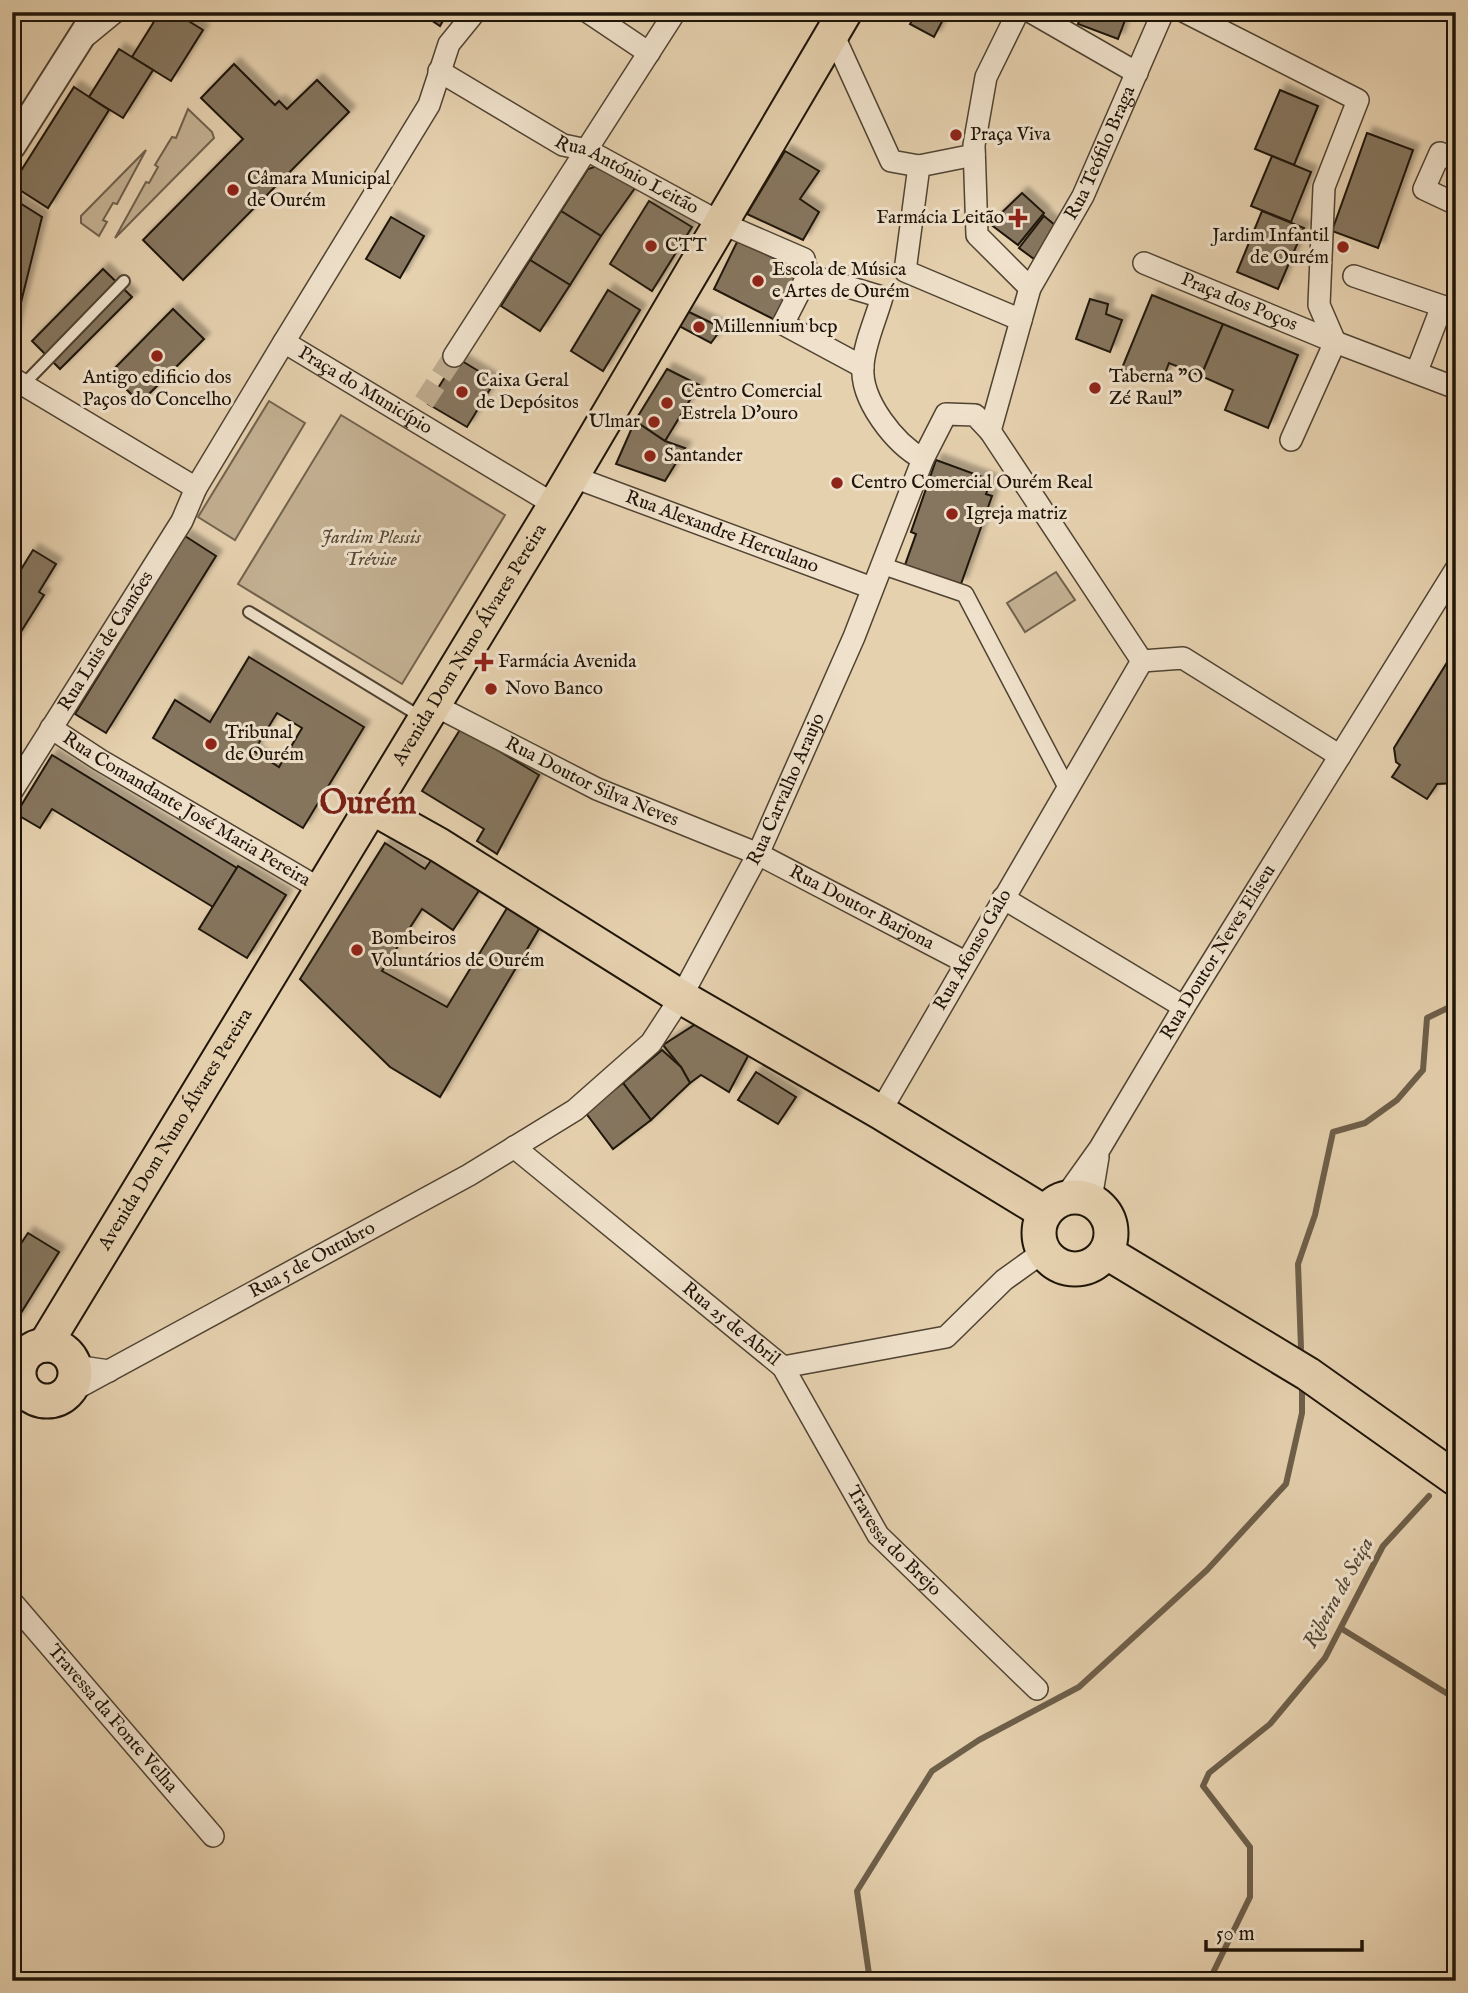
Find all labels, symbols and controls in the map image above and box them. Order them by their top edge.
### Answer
street label: Rua Teófilo Braga [1060,82,1142,225]
place label: Praça Viva [970,123,1051,147]
marker: Praça Viva [948,127,964,143]
street label: Rua António Leitão [550,130,703,220]
place label: Câmara Municipal de Ourém [247,167,391,213]
marker: Câmara Municipal de Ourém [225,182,241,198]
place label: Farmácia Leitão [876,206,1004,230]
marker: Farmácia Leitão [1010,210,1026,226]
place label: Jardim Infantil de Ourém [1210,224,1330,270]
place label: CTT [665,234,707,258]
marker: CTT [643,238,659,254]
marker: Jardim Infantil de Ourém [1335,239,1351,255]
place label: Escola de Música e Artes de Ourém [772,258,910,304]
street label: Praça dos Poços [1177,268,1301,337]
marker: Escola de Música e Artes de Ourém [750,273,766,289]
place label: Millennium bcp [713,315,838,339]
marker: Millennium bcp [691,319,707,335]
street label: Praça do Município [294,341,437,440]
marker: Antigo edificio dos Paços do Concelho [149,348,165,364]
place label: Taberna "O Zé Raul" [1109,365,1203,411]
place label: Antigo edificio dos Paços do Concelho [82,366,232,412]
place label: Caixa Geral de Depósitos [476,369,579,415]
place label: Centro Comercial Estrela D'ouro [681,380,823,426]
marker: Taberna "O Zé Raul" [1087,380,1103,396]
marker: Caixa Geral de Depósitos [454,384,470,400]
marker: Centro Comercial Estrela D'ouro [659,395,675,411]
place label: Ulmar [589,410,640,434]
marker: Ulmar [646,414,662,430]
place label: Santander [664,444,743,468]
marker: Santander [642,448,658,464]
place label: Centro Comercial Ourém Real [851,471,1094,495]
marker: Centro Comercial Ourém Real [829,475,845,491]
street label: Rua Alexandre Herculano [622,485,822,579]
place label: Igreja matriz [966,502,1068,526]
marker: Igreja matriz [944,506,960,522]
street label: Avenida Dom Nuno Álvares Pereira [387,519,553,771]
park label: Jardim Plessis Trévise [321,526,421,572]
street label: Rua Luis de Camões [53,567,159,716]
place label: Farmácia Avenida [498,650,637,674]
marker: Farmácia Avenida [476,654,492,670]
place label: Novo Banco [505,677,603,701]
marker: Novo Banco [483,681,499,697]
street label: Rua Carvalho Araujo [742,709,831,870]
place label: Tribunal de Ourém [225,721,304,767]
street label: Rua Comandante José Maria Pereira [58,727,315,893]
street label: Rua Doutor Silva Neves [501,732,682,833]
marker: Tribunal de Ourém [203,736,219,752]
district label: Ourém [319,783,417,825]
street label: Rua Doutor Barjona [785,860,939,956]
street label: Rua Doutor Neves Eliseu [1155,860,1281,1044]
street label: Rua Afonso Galo [929,885,1017,1015]
place label: Bombeiros Voluntários de Ourém [370,927,545,973]
marker: Bombeiros Voluntários de Ourém [349,942,365,958]
street label: Avenida Dom Nuno Álvares Pereira [93,1004,259,1256]
street label: Rua 5 de Outubro [245,1216,379,1304]
street label: Rua 25 de Abril [677,1277,785,1372]
street label: Travessa do Brejo [841,1482,946,1602]
water label: Ribeira de Seiça [1297,1533,1381,1653]
street label: Travessa da Fonte Velha [42,1640,183,1799]
scale bar [1206,1909,1361,1953]
text: 50 m [1216,1921,1255,1948]

